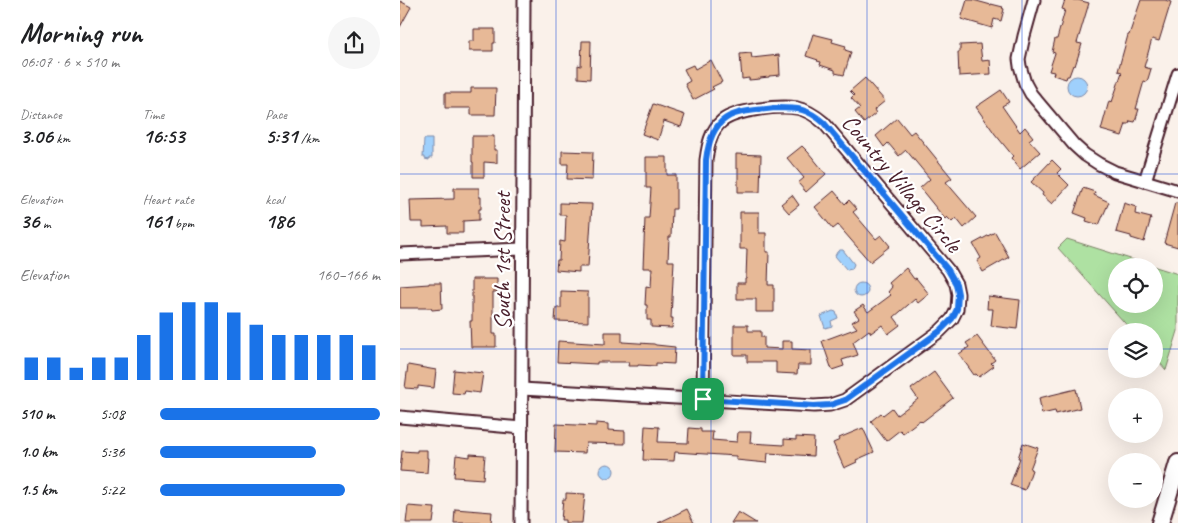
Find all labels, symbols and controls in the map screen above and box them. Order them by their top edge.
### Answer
text: Morning run [20,15,142,50]
button: share [328,17,380,69]
text: 06:07 · 6 × 510 m [20,52,119,72]
text: Distance [20,106,62,123]
text: Time [143,106,164,123]
text: Pace [265,106,287,123]
street label: Country Village Circle [835,108,970,260]
text: 3.06 [20,123,53,149]
text: 16:53 [143,123,185,149]
text: 5:31 [265,123,298,149]
text: km [53,130,70,147]
text: /km [298,130,319,147]
street label: South 1st Street [487,190,517,330]
text: Elevation [20,191,63,208]
text: Heart rate [143,191,194,208]
text: kcal [265,191,284,208]
text: 36 [20,208,39,234]
text: 161 [143,208,171,234]
text: 186 [265,208,294,234]
text: m [39,215,51,232]
text: bpm [171,215,194,232]
map controls [1108,258,1163,508]
button: locate [1108,258,1163,313]
text: Elevation [20,265,69,285]
text: 160–166 m [317,265,380,285]
button: layers [1108,323,1163,378]
pin [682,378,724,420]
icon: arrive [689,385,717,413]
button: + [1108,388,1163,443]
text: 510 m [20,404,54,424]
text: 5:08 [100,404,125,424]
text: 1.0 km [20,442,57,462]
text: 5:36 [100,442,125,462]
button: − [1108,453,1163,508]
text: 1.5 km [20,480,57,500]
text: 5:22 [100,480,125,500]

